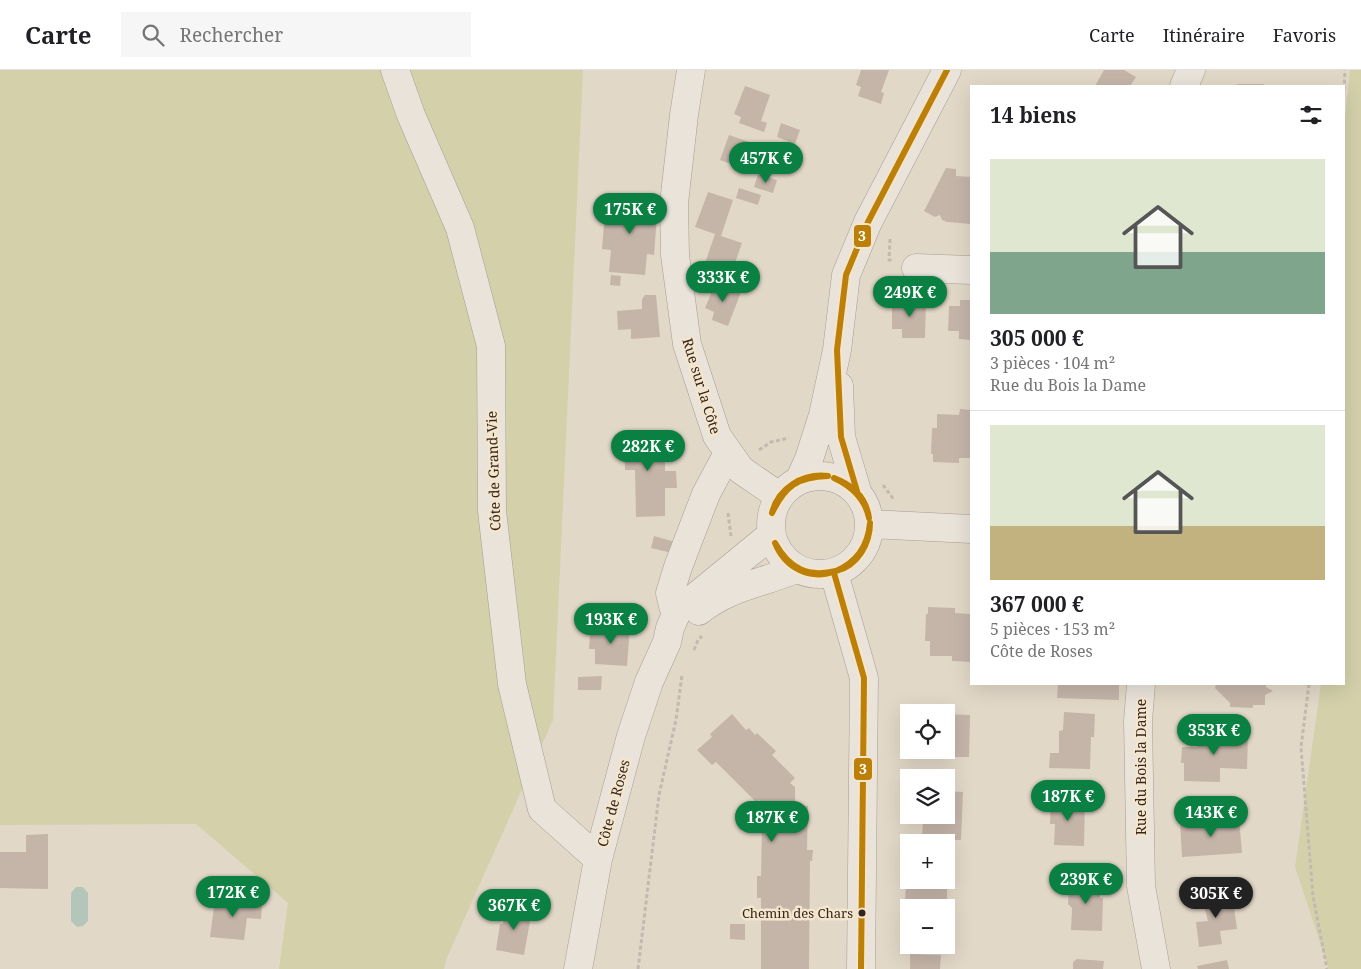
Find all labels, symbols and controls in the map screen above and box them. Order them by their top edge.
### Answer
search box [121,12,471,57]
text: Carte [25,18,91,51]
icon: search [139,21,167,49]
text: Rechercher [179,22,283,48]
text: Carte [1089,23,1135,47]
text: Itinéraire [1163,23,1245,47]
text: Favoris [1273,23,1336,47]
text: 14 biens [990,101,1076,129]
icon: filters [1297,101,1325,129]
pin: 457K € [725,142,807,184]
text: 457K € [740,147,792,169]
pin: 175K € [589,192,671,235]
icon: home [1113,192,1203,282]
text: 175K € [604,198,656,220]
line badge: 3 [853,224,872,248]
text: 3 [858,226,866,245]
pin: 333K € [682,260,764,303]
text: 333K € [697,266,749,288]
pin: 249K € [869,276,951,318]
text: 249K € [884,281,936,303]
text: 305 000 € [990,324,1084,352]
street label: Rue sur la Côte [678,336,726,436]
text: 3 pièces · 104 m² [990,352,1115,374]
text: Rue du Bois la Dame [990,374,1146,396]
street label: Côte de Grand-Vie [481,411,505,531]
pin: 282K € [607,430,689,472]
text: 282K € [622,435,674,457]
icon: home [1113,457,1203,547]
text: 367 000 € [990,590,1084,618]
pin: 193K € [570,602,652,645]
text: 193K € [585,608,637,630]
text: 5 pièces · 153 m² [990,618,1115,640]
text: Côte de Roses [990,640,1093,662]
street label: Rue du Bois la Dame [1131,699,1150,835]
map controls [900,704,955,954]
button: locate [900,704,955,759]
pin: 353K € [1173,714,1255,756]
text: 353K € [1188,719,1240,741]
street label: Côte de Roses [592,757,634,849]
line badge: 3 [853,757,873,781]
text: 3 [859,759,867,778]
button: layers [900,769,955,824]
pin: 187K € [1027,780,1109,822]
text: 187K € [1042,785,1094,807]
pin: 143K € [1170,796,1252,838]
pin: 187K € [731,800,813,843]
text: 143K € [1185,801,1237,823]
text: 187K € [746,806,798,828]
button: + [900,834,955,889]
pin: 239K € [1045,862,1127,905]
text: 239K € [1060,868,1112,890]
pin: 172K € [192,876,274,918]
pin: 305K € [1175,876,1257,919]
text: 172K € [207,881,259,903]
text: 305K € [1190,882,1242,904]
pin: 367K € [473,888,555,931]
text: 367K € [488,894,540,916]
button: − [900,899,955,954]
place label: Chemin des Chars [742,904,853,922]
marker: Chemin des Chars [857,908,867,918]

